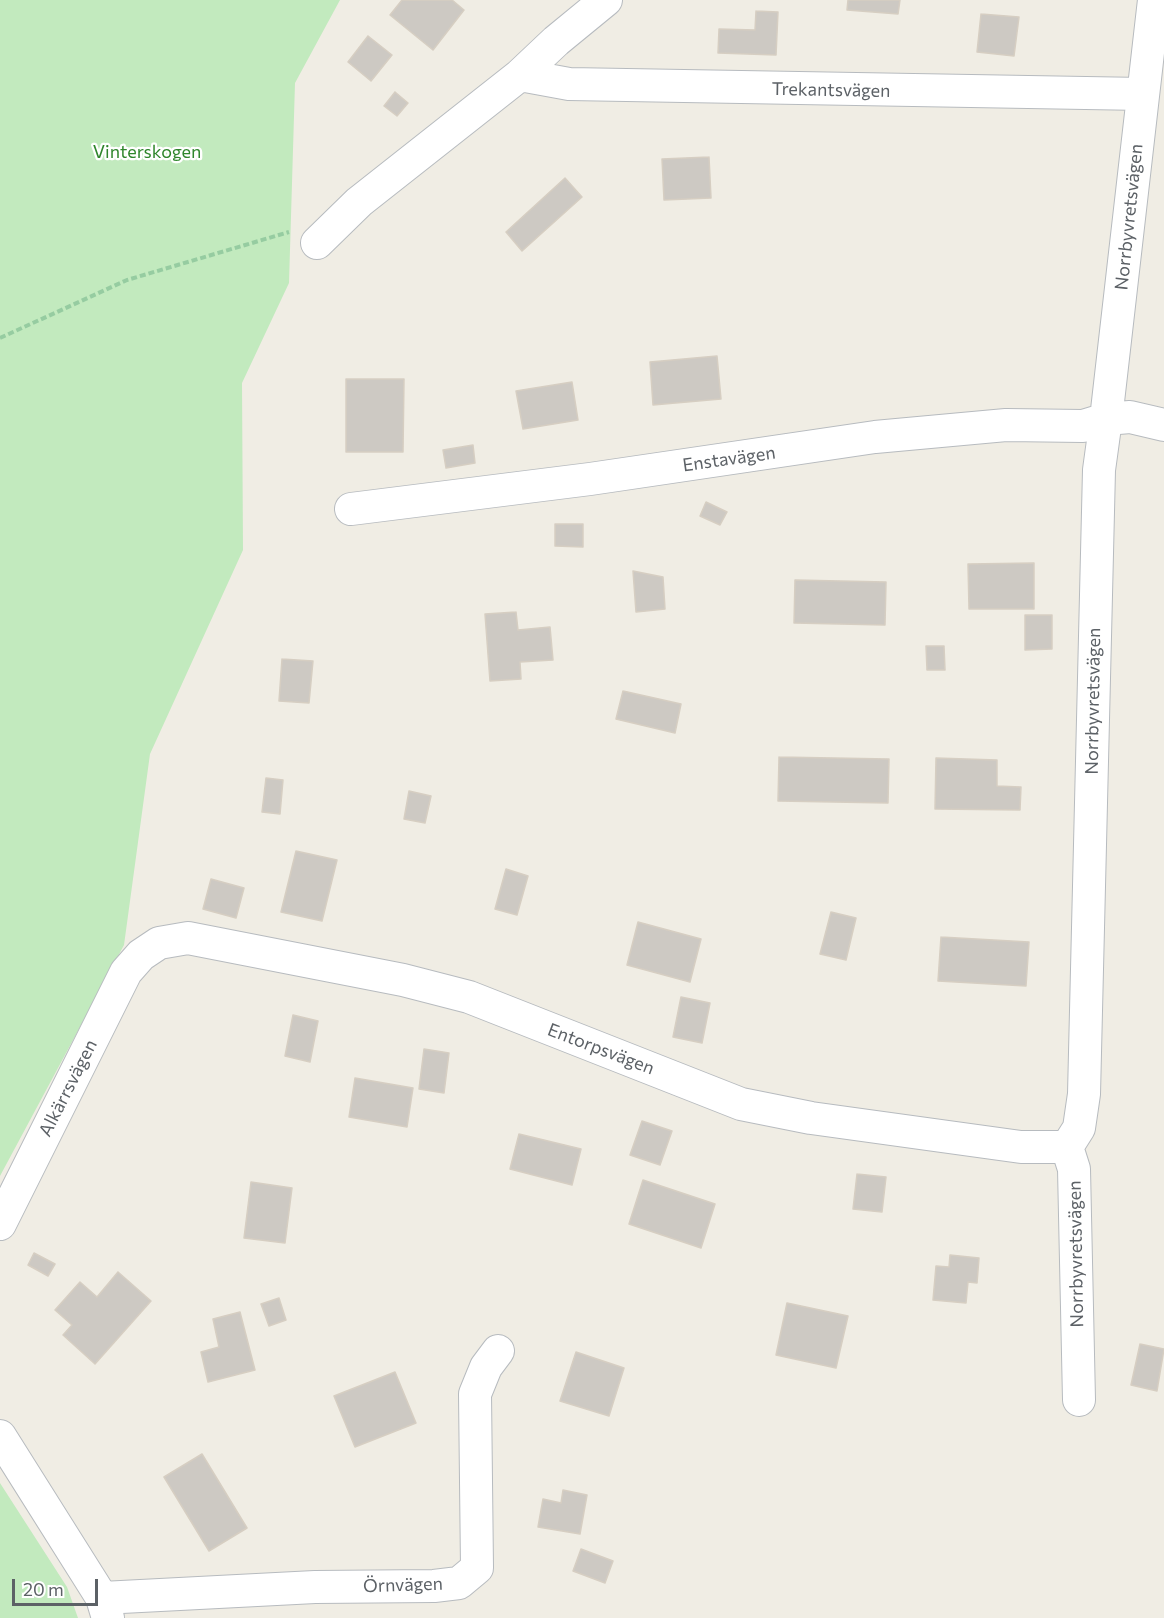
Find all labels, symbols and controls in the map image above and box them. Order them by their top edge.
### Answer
street label: Trekantsvägen [771,78,891,102]
park label: Vinterskogen [93,141,201,163]
street label: Norrbyvretsvägen [1111,143,1147,291]
street label: Enstavägen [681,442,777,476]
street label: Norrbyvretsvägen [1081,627,1105,775]
street label: Entorpsvägen [545,1019,657,1079]
street label: Alkärrsvägen [34,1036,102,1140]
street label: Norrbyvretsvägen [1064,1180,1088,1328]
scale bar [15,1567,100,1605]
street label: Örnvägen [363,1573,443,1597]
text: 20 m [23,1578,64,1600]

